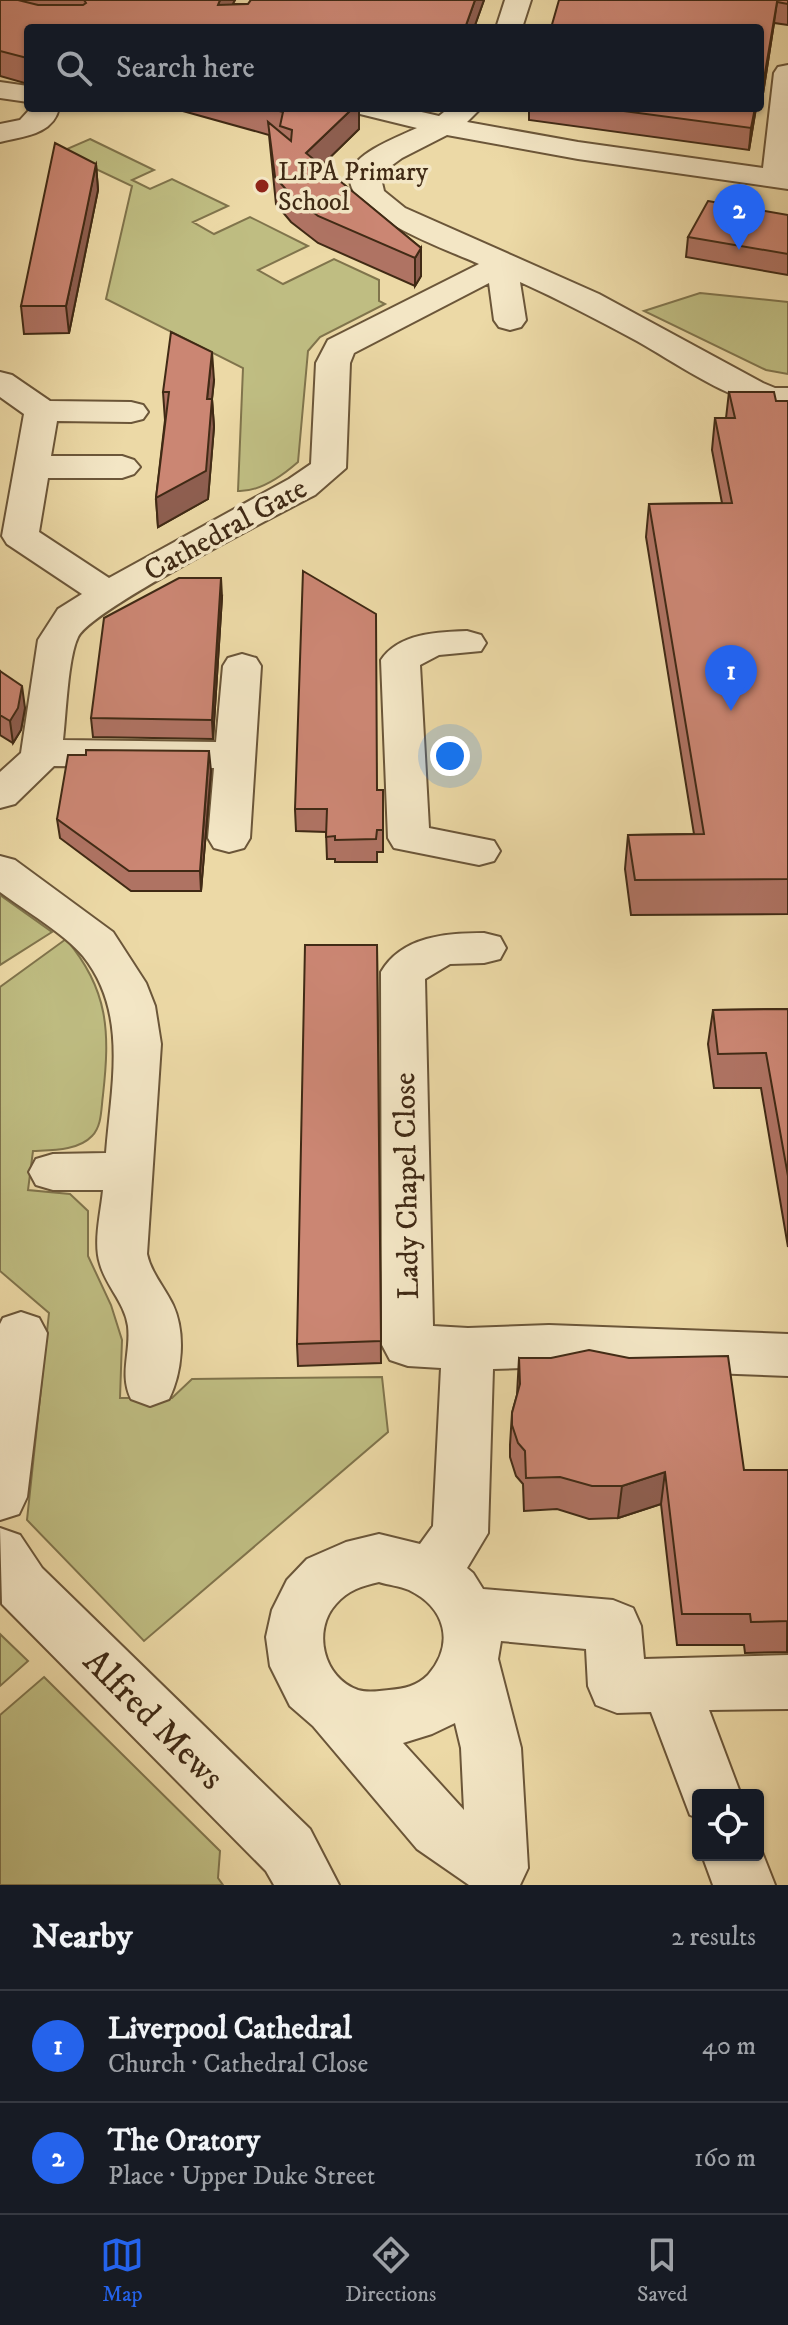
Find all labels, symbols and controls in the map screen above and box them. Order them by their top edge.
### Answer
search box [24,24,764,112]
icon: search [52,46,96,90]
text: Search here [116,50,255,87]
place label: LIPA Primary School [278,156,429,219]
marker: LIPA Primary School [253,177,271,195]
pin: 2 [713,184,765,250]
street label: Cathedral Gate [138,470,314,590]
pin: 1 [705,645,757,711]
your location [430,736,470,776]
street label: Lady Chapel Close [387,1072,428,1300]
street label: Alfred Mews [73,1640,233,1800]
map controls [692,1789,764,1861]
button: locate [692,1789,764,1861]
text: Nearby [32,1916,133,1958]
text: 2 results [671,1921,756,1954]
text: Liverpool Cathedral [108,2011,352,2048]
text: 1 [53,2030,63,2063]
text: 40 m [702,2030,756,2063]
text: Church · Cathedral Close [108,2048,368,2081]
text: The Oratory [108,2123,260,2160]
text: 2 [52,2142,64,2175]
text: 160 m [694,2142,756,2175]
text: Place · Upper Duke Street [108,2160,375,2193]
tab: Map [100,2233,144,2308]
tab: Directions [345,2233,436,2308]
tab: Saved [637,2233,688,2308]

